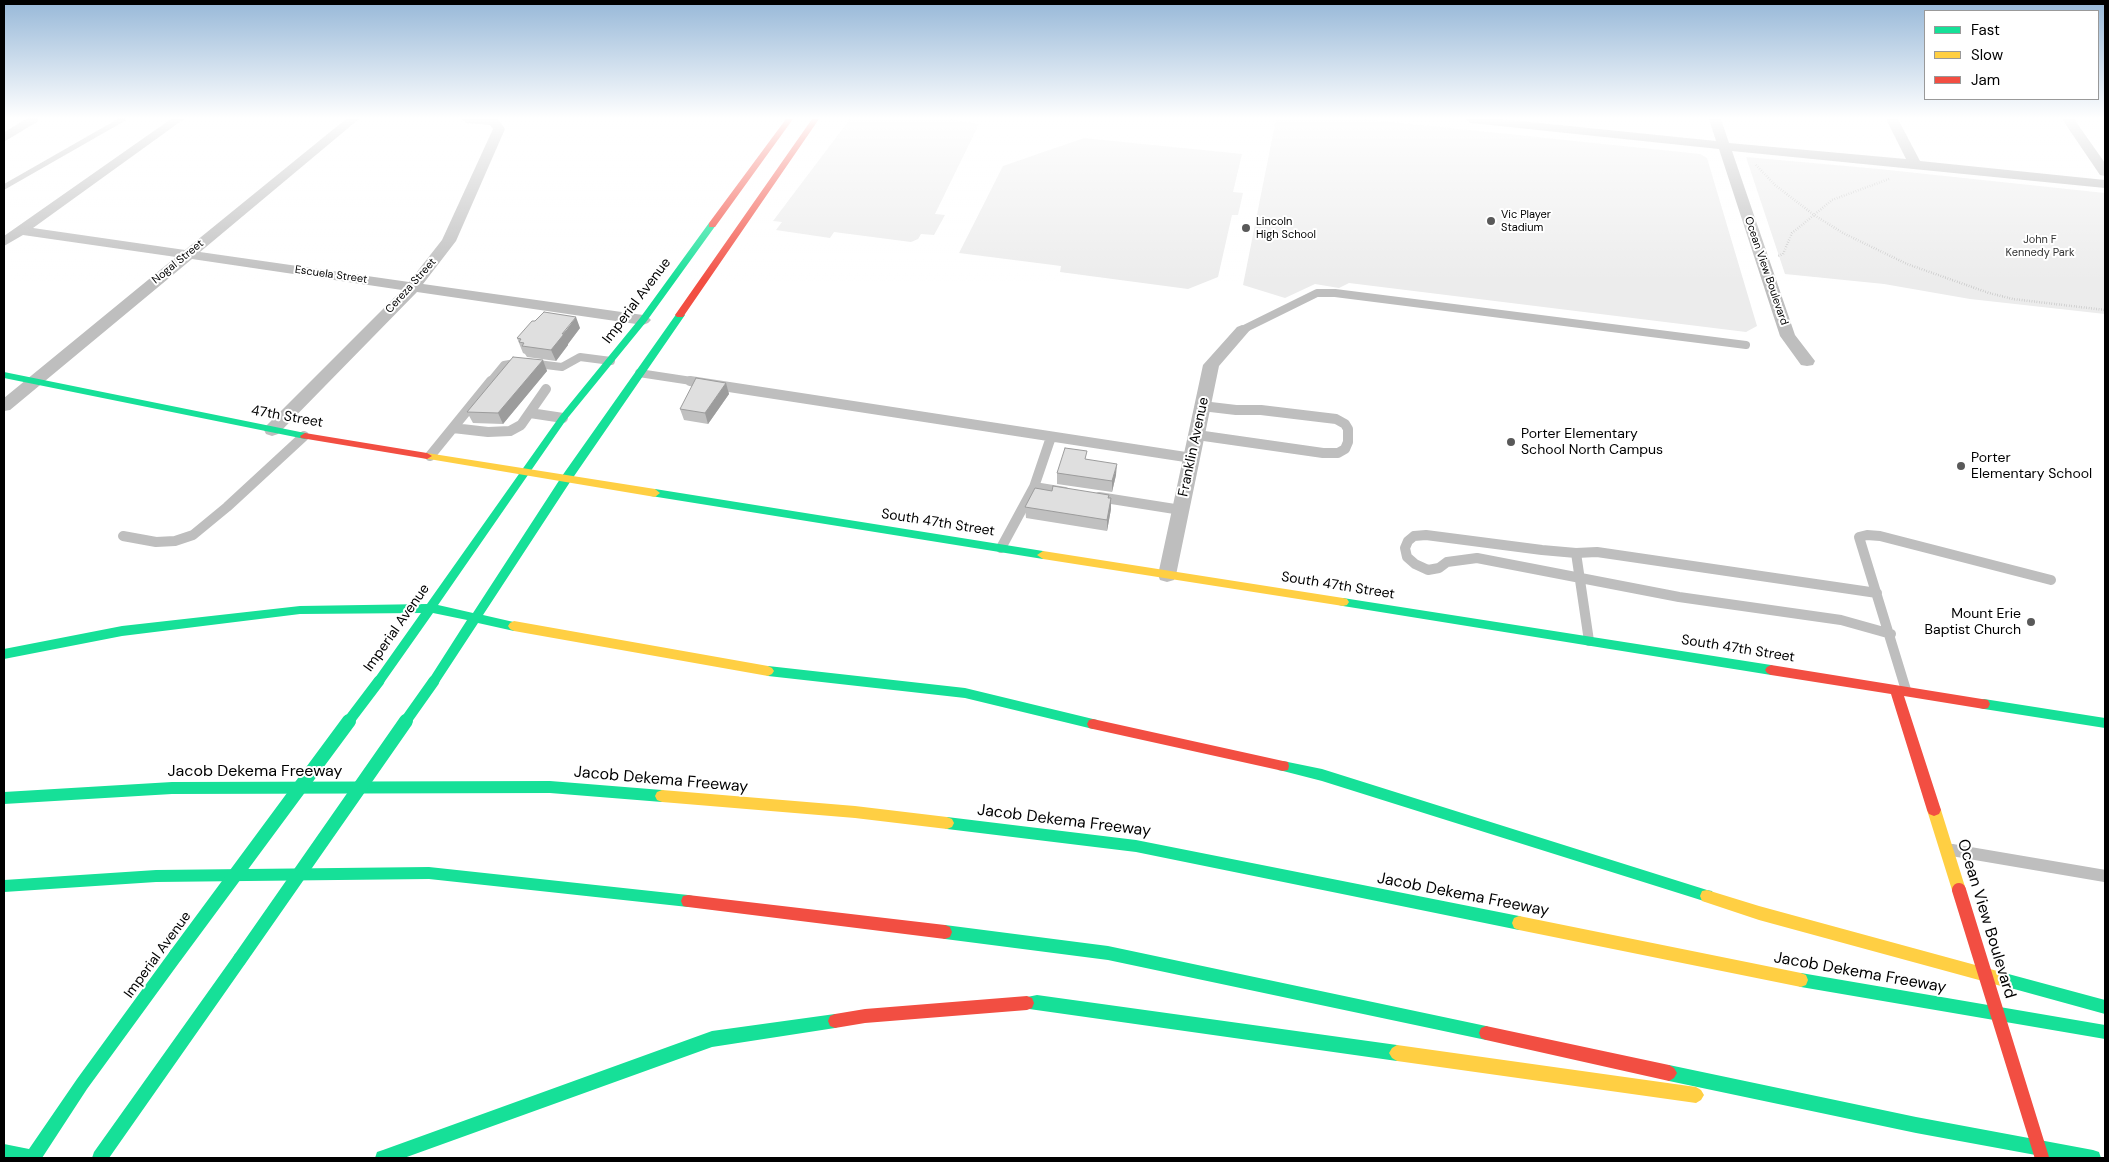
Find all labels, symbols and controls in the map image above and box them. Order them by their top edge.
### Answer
legend [1924,10,2099,100]
text: Fast [1971,20,2000,40]
text: Slow [1971,45,2003,65]
text: Jam [1971,70,2000,90]
place label: Vic Player Stadium [1501,208,1551,234]
place label: Lincoln High School [1256,215,1316,241]
marker: Vic Player Stadium [1485,215,1497,227]
street label: Ocean View Boulevard [1741,215,1791,327]
marker: Lincoln High School [1240,222,1252,234]
park label: John F Kennedy Park [2006,233,2074,259]
street label: Nogal Street [150,237,206,287]
street label: Imperial Avenue [599,255,675,347]
street label: Cereza Street [383,256,439,316]
street label: Escuela Street [294,263,368,287]
street label: Franklin Avenue [1175,396,1213,498]
street label: 47th Street [250,402,324,432]
place label: Porter Elementary School North Campus [1521,426,1663,458]
marker: Porter Elementary School North Campus [1505,436,1517,448]
place label: Porter Elementary School [1971,450,2092,482]
marker: Porter Elementary School [1955,460,1967,472]
street label: South 47th Street [880,506,996,540]
street label: South 47th Street [1280,569,1396,603]
street label: Imperial Avenue [361,581,433,675]
place label: Mount Erie Baptist Church [1925,606,2021,638]
marker: Mount Erie Baptist Church [2025,616,2037,628]
street label: South 47th Street [1680,632,1796,666]
street label: Jacob Dekema Freeway [168,762,342,782]
street label: Jacob Dekema Freeway [573,763,749,797]
street label: Jacob Dekema Freeway [976,801,1152,841]
street label: Ocean View Boulevard [1953,837,2019,1001]
street label: Jacob Dekema Freeway [1375,869,1551,921]
street label: Imperial Avenue [121,908,195,1002]
street label: Jacob Dekema Freeway [1772,948,1948,998]

